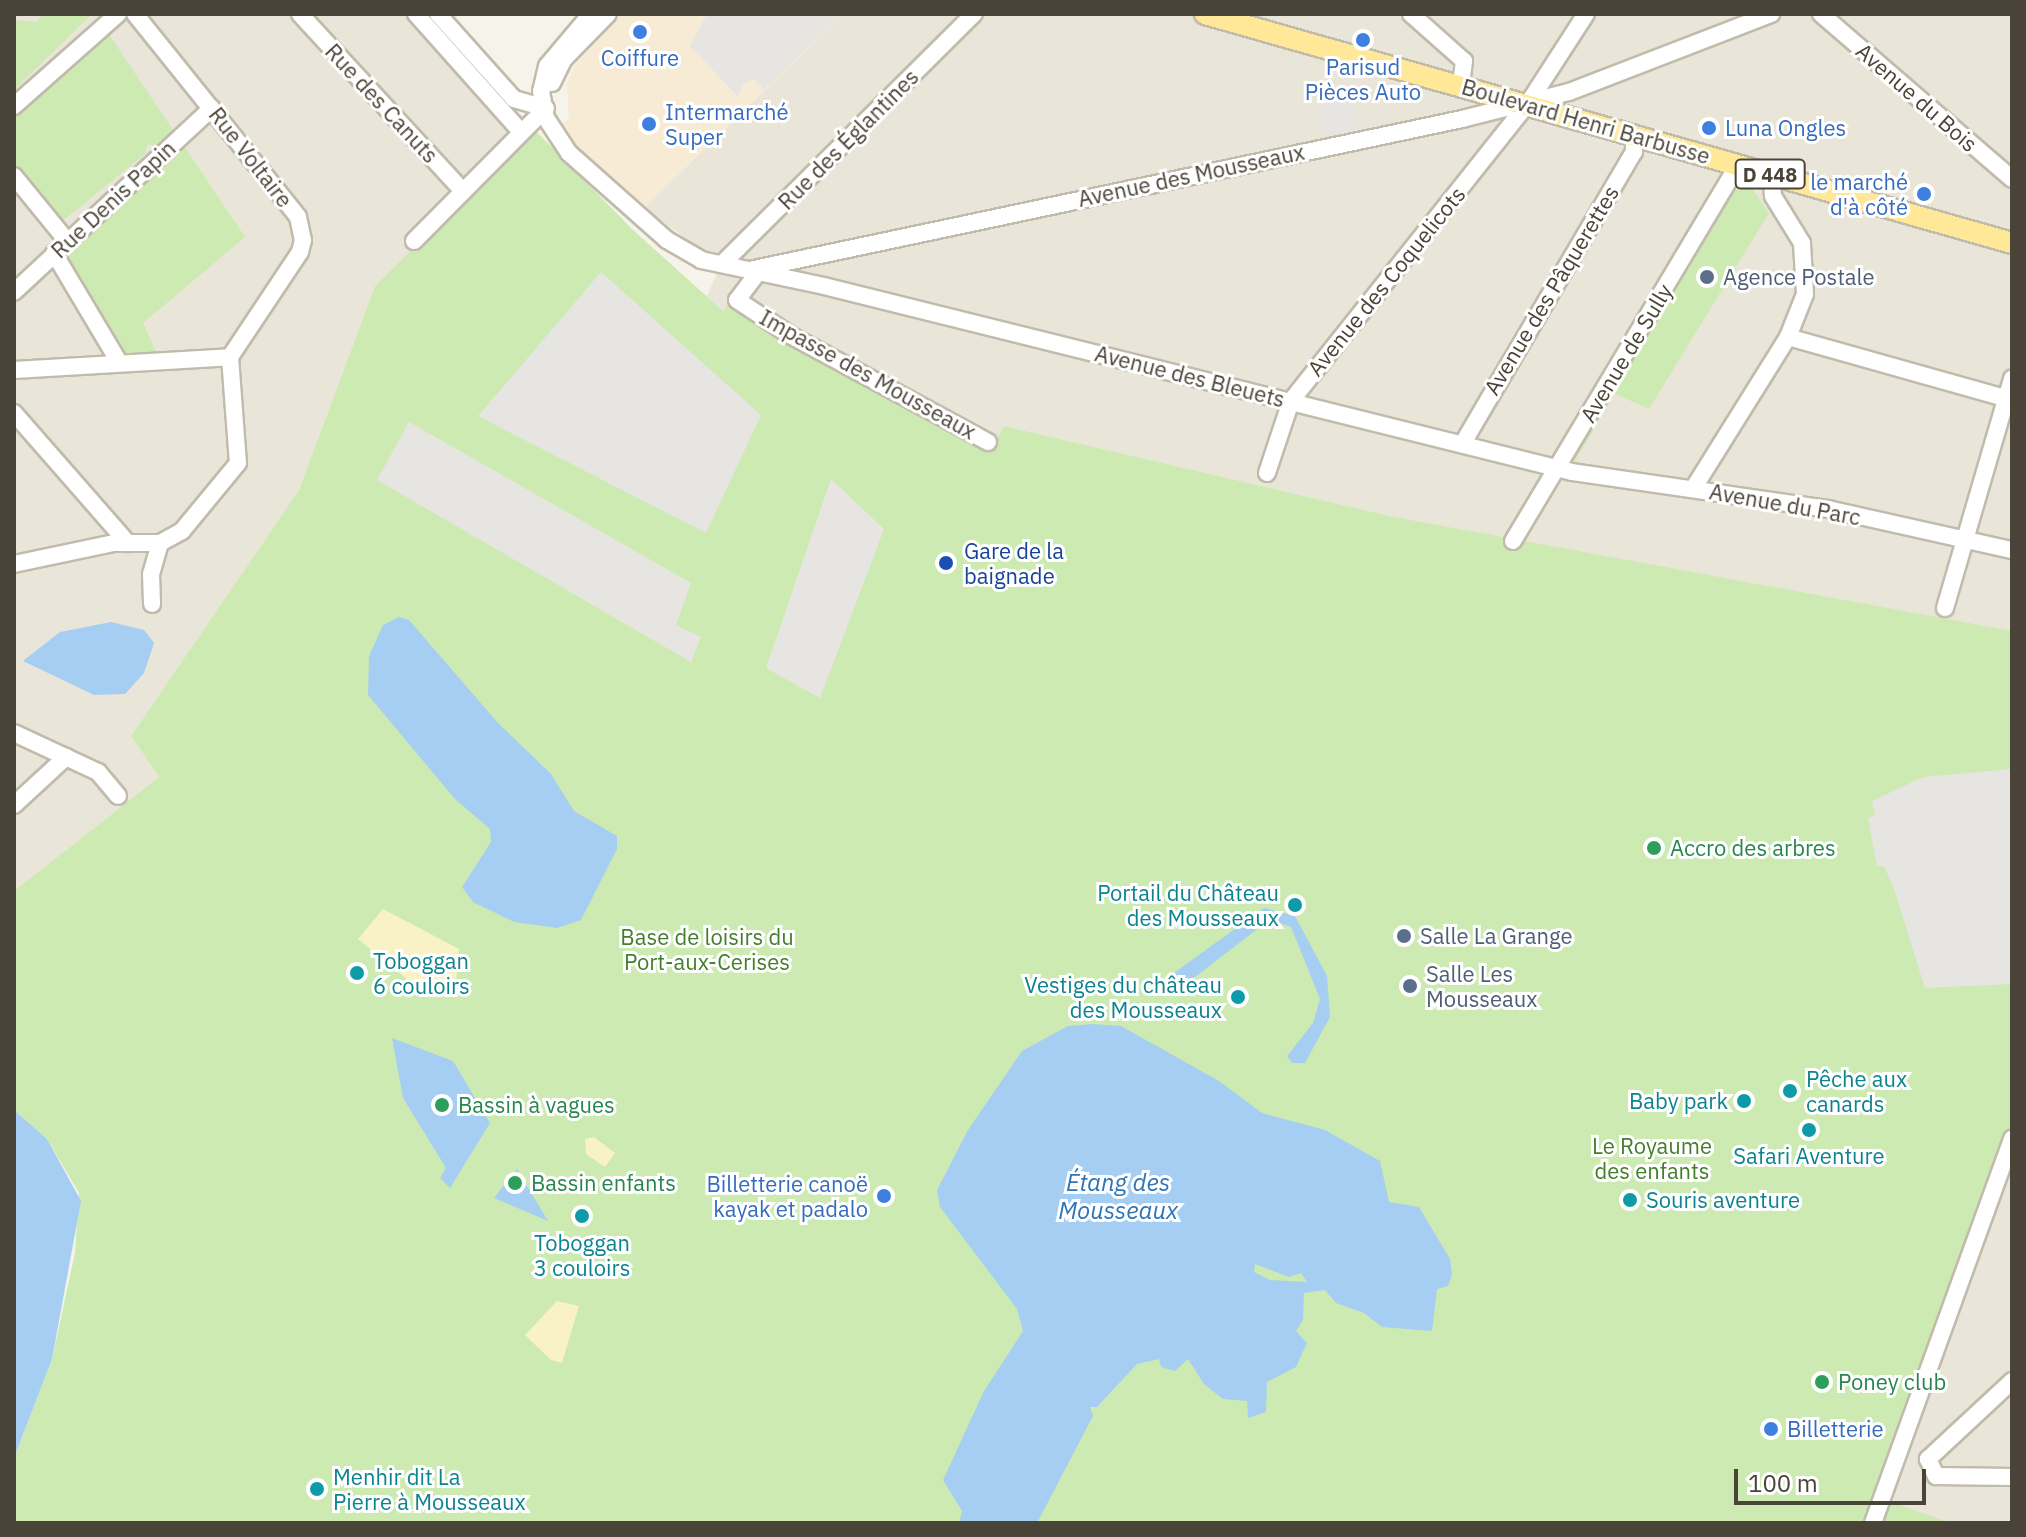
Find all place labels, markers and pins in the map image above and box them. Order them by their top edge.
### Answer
marker: Coiffure [631,23,649,41]
marker: Parisud Pièces Auto [1354,31,1372,49]
place label: Coiffure [601,45,679,71]
place label: Parisud Pièces Auto [1305,53,1421,104]
place label: Intermarché Super [665,98,789,150]
marker: Intermarché Super [640,115,658,133]
place label: Luna Ongles [1725,115,1846,141]
marker: Luna Ongles [1700,119,1718,137]
place label: le marché d'à côté [1810,168,1908,220]
marker: le marché d'à côté [1915,185,1933,203]
place label: Agence Postale [1723,264,1875,290]
marker: Agence Postale [1698,268,1716,286]
place label: Gare de la baignade [964,537,1064,588]
marker: Gare de la baignade [935,552,957,574]
place label: Accro des arbres [1670,835,1836,861]
marker: Accro des arbres [1645,839,1663,857]
place label: Portail du Château des Mousseaux [1097,879,1279,930]
marker: Portail du Château des Mousseaux [1286,896,1304,914]
place label: Salle La Grange [1420,923,1573,949]
marker: Salle La Grange [1395,927,1413,945]
place label: Toboggan 6 couloirs [373,947,470,998]
place label: Salle Les Mousseaux [1426,960,1537,1012]
marker: Toboggan 6 couloirs [348,964,366,982]
place label: Vestiges du château des Mousseaux [1024,971,1222,1022]
marker: Salle Les Mousseaux [1401,977,1419,995]
marker: Vestiges du château des Mousseaux [1229,988,1247,1006]
place label: Pêche aux canards [1806,1065,1907,1116]
marker: Pêche aux canards [1781,1082,1799,1100]
place label: Baby park [1629,1088,1728,1114]
place label: Bassin à vagues [458,1092,615,1118]
marker: Baby park [1735,1092,1753,1110]
marker: Bassin à vagues [433,1096,451,1114]
marker: Safari Aventure [1800,1121,1818,1139]
place label: Safari Aventure [1733,1143,1885,1169]
place label: Bassin enfants [531,1170,676,1196]
place label: Billetterie canoë kayak et padalo [706,1170,868,1222]
marker: Bassin enfants [506,1174,524,1192]
marker: Billetterie canoë kayak et padalo [875,1187,893,1205]
place label: Souris aventure [1646,1187,1800,1213]
marker: Souris aventure [1621,1191,1639,1209]
marker: Toboggan 3 couloirs [573,1207,591,1225]
place label: Toboggan 3 couloirs [534,1229,630,1280]
place label: Poney club [1838,1369,1946,1395]
marker: Poney club [1813,1373,1831,1391]
place label: Billetterie [1787,1416,1884,1442]
marker: Billetterie [1762,1420,1780,1438]
place label: Menhir dit La Pierre à Mousseaux [333,1463,526,1514]
marker: Menhir dit La Pierre à Mousseaux [308,1480,326,1498]

